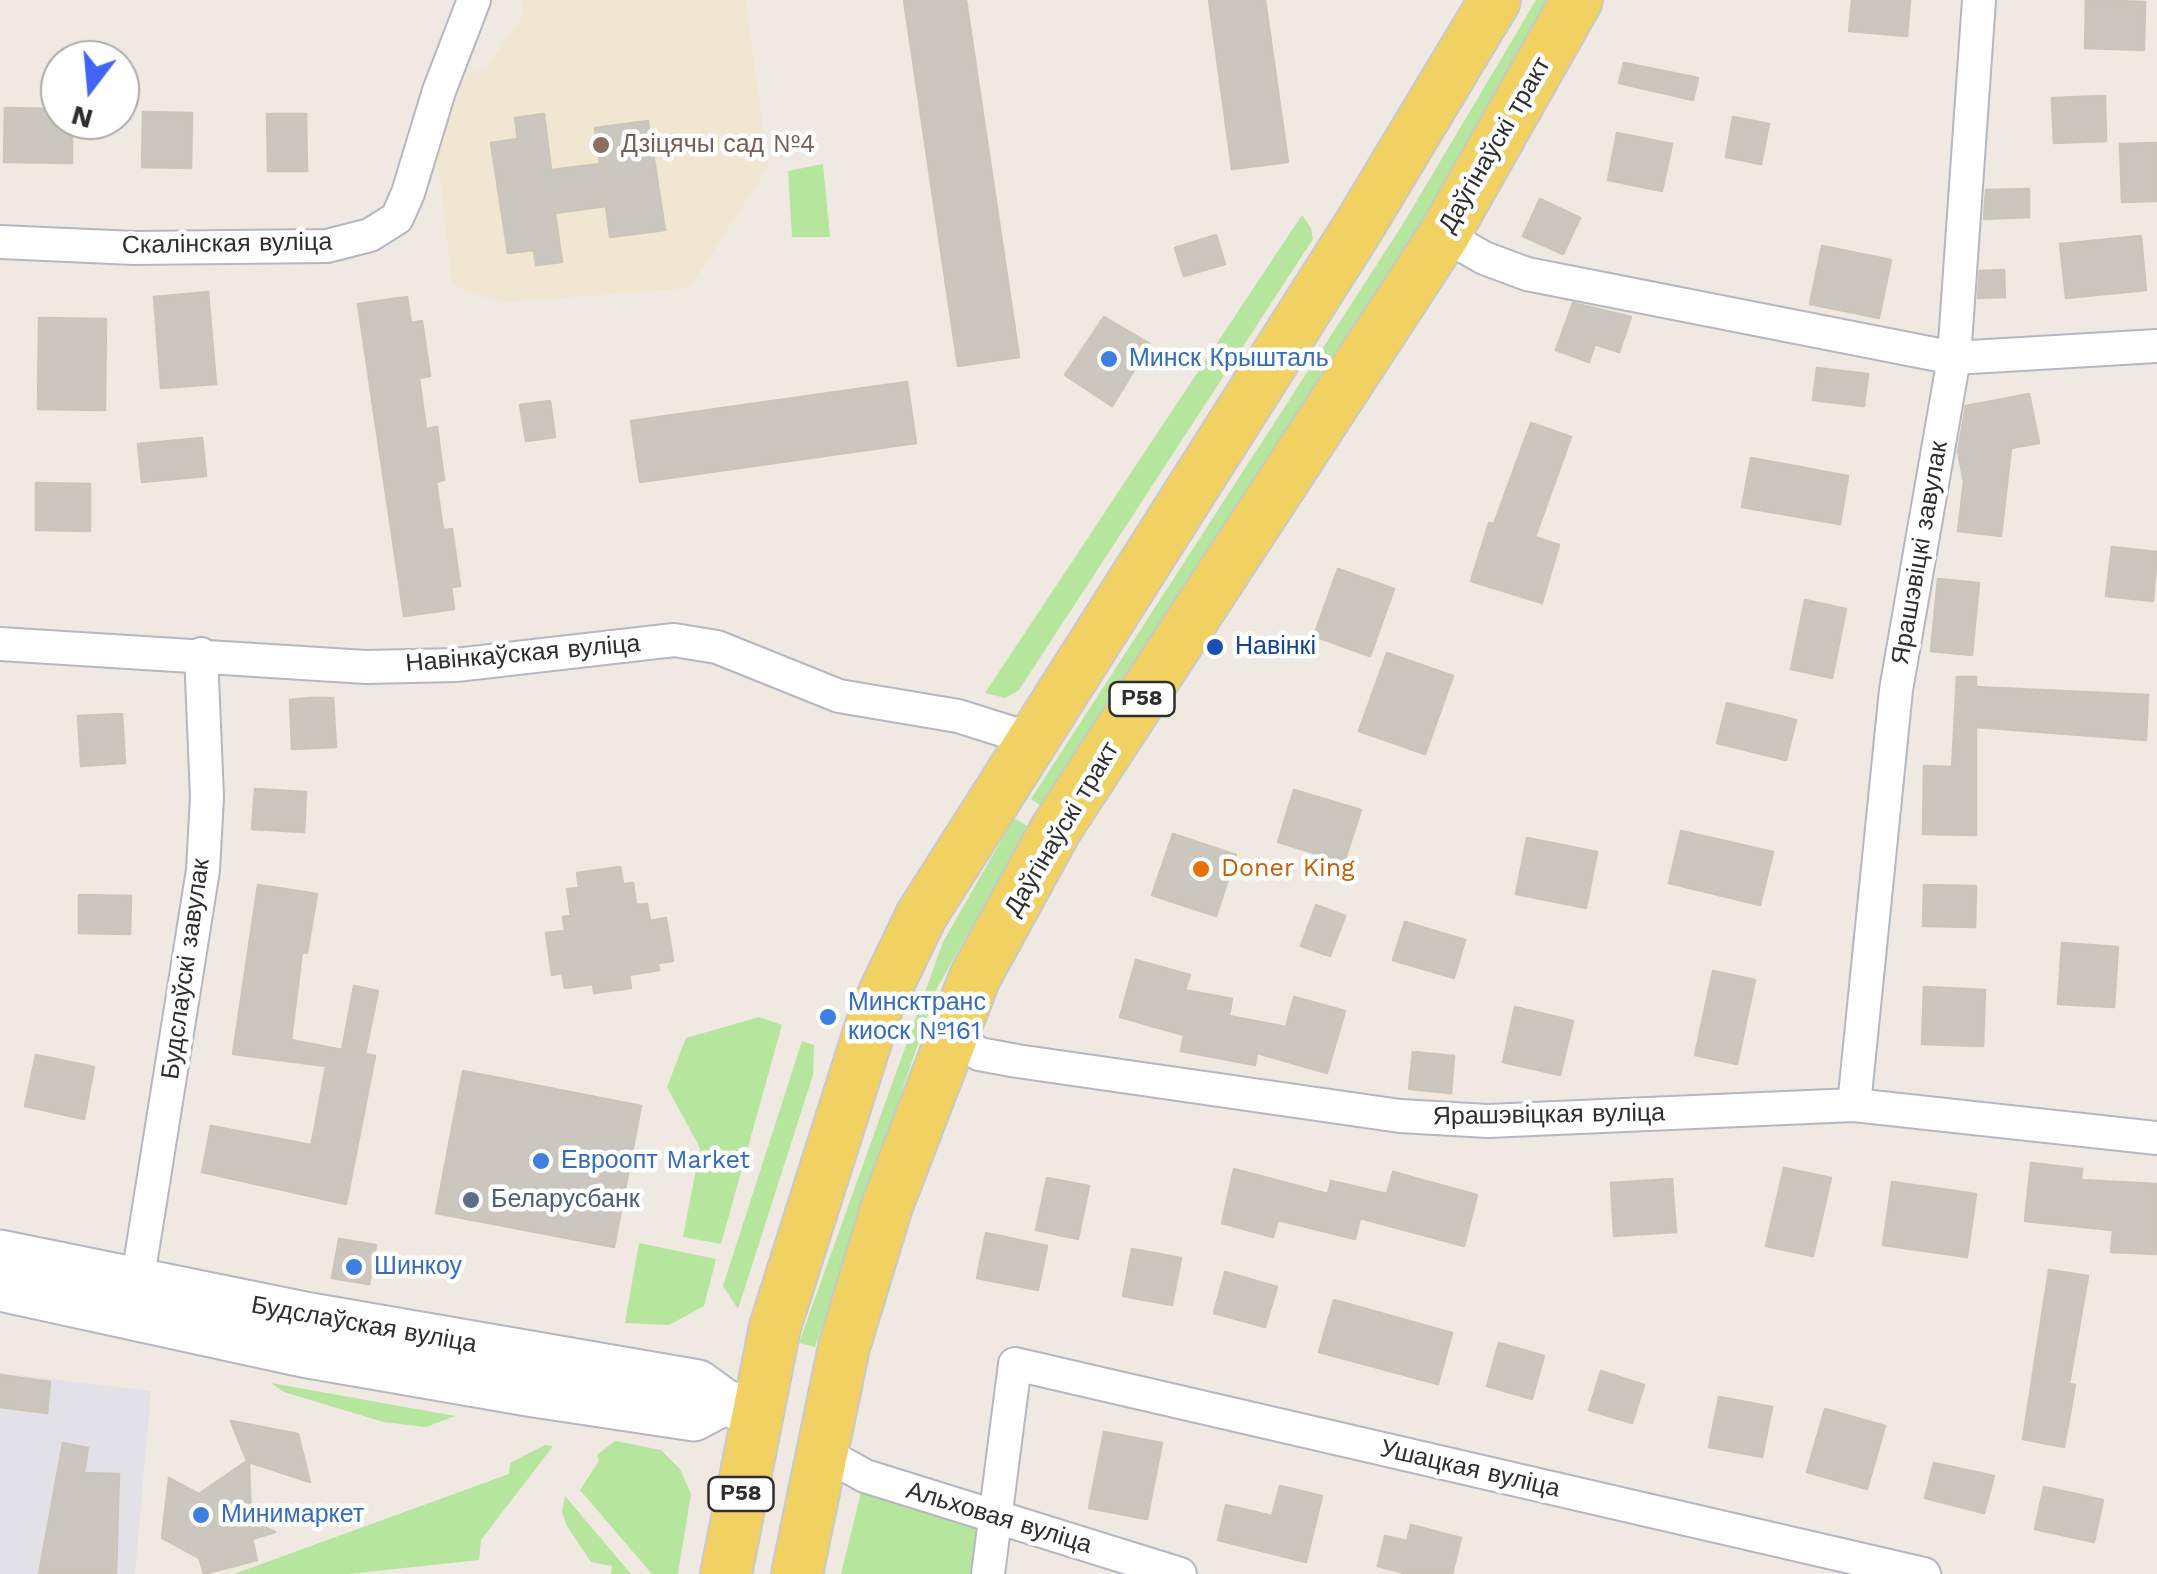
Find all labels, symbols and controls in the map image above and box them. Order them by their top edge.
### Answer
north arrow [40,40,140,140]
street label: Даўгінаўскі тракт [1433,52,1557,238]
text: N [68,99,97,136]
place label: Дзіцячы сад №4 [621,130,815,160]
marker: Дзіцячы сад №4 [590,134,612,156]
street label: Скалінская вуліца [122,227,332,261]
place label: Минск Крышталь [1129,344,1329,374]
marker: Минск Крышталь [1098,348,1120,370]
street label: Ярашэвіцкі завулак [1886,439,1954,667]
street label: Навінкаўская вуліца [404,629,642,679]
place label: Навінкі [1235,632,1316,662]
marker: Навінкі [1204,636,1226,658]
road number: Р58 [1110,682,1174,716]
street label: Даўгінаўскі тракт [998,737,1126,921]
place label: Doner King [1221,854,1354,884]
street label: Будслаўскі завулак [156,857,216,1081]
marker: Doner King [1190,858,1212,880]
place label: Минсктранс киоск №161 [848,988,986,1047]
marker: Минсктранс киоск №161 [817,1006,839,1028]
street label: Ярашэвіцкая вуліца [1433,1098,1665,1132]
place label: Евроопт Market [561,1146,750,1176]
marker: Евроопт Market [530,1150,552,1172]
place label: Беларусбанк [491,1185,640,1215]
marker: Беларусбанк [460,1189,482,1211]
place label: Шинкоу [374,1252,462,1282]
marker: Шинкоу [343,1256,365,1278]
street label: Будслаўская вуліца [249,1290,479,1360]
street label: Ушацкая вуліца [1377,1434,1563,1504]
street label: Альховая вуліца [903,1476,1095,1560]
road number: Р58 [708,1477,774,1511]
place label: Минимаркет [221,1500,364,1530]
marker: Минимаркет [190,1504,212,1526]

